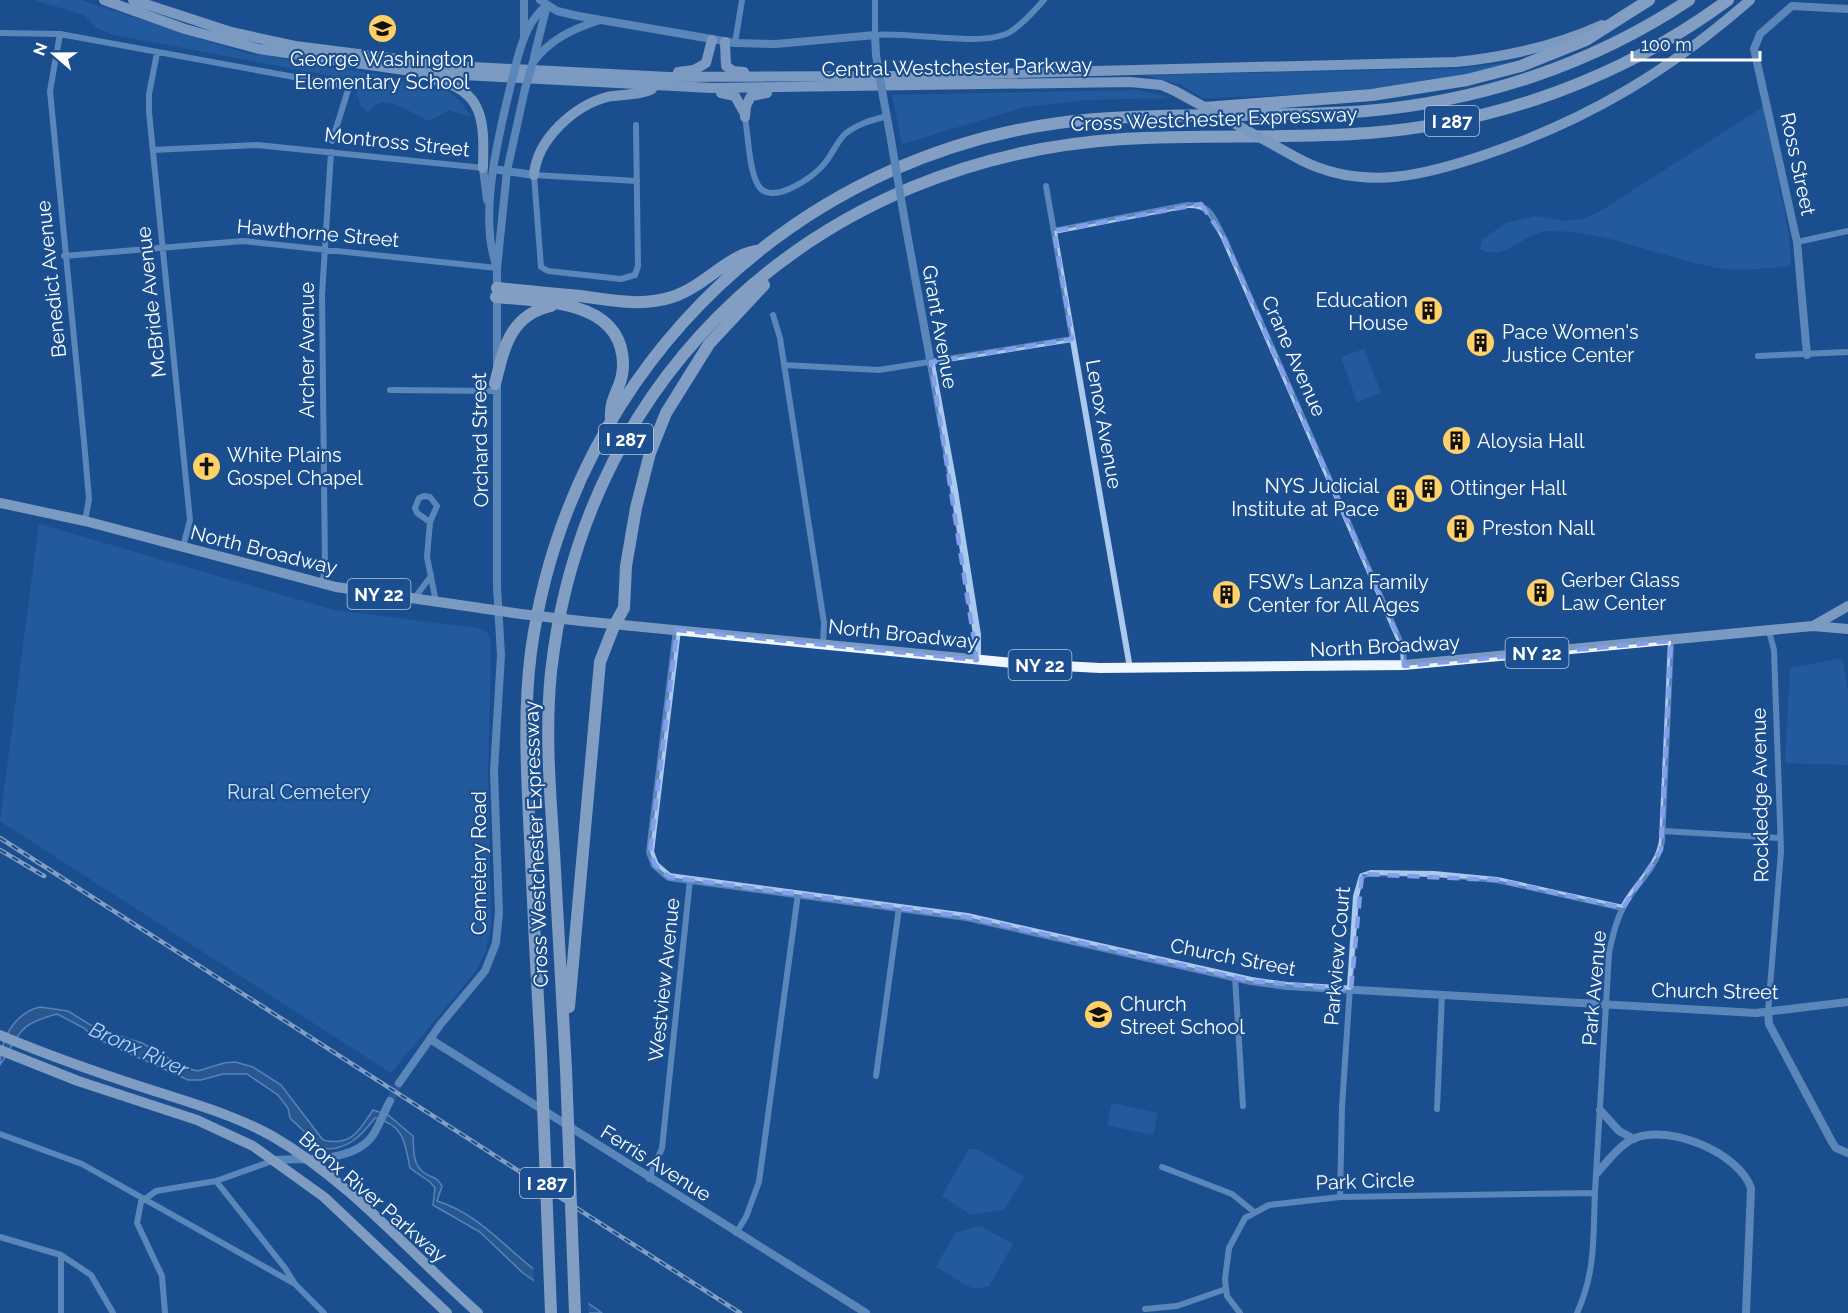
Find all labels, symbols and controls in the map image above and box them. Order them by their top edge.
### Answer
school or university icon: George Washington Elementary School [366,12,398,44]
north arrow [24,24,84,84]
scale bar [1632,24,1760,62]
text: 100 m [1641,34,1692,55]
text: N [29,40,51,58]
place label: George Washington Elementary School [290,47,474,94]
street label: Central Westchester Parkway [822,53,1093,81]
street label: Cross Westchester Expressway [1070,102,1358,136]
road number: I 287 [1425,106,1479,136]
street label: Ross Street [1775,110,1821,218]
street label: Montross Street [323,122,471,162]
street label: Benedict Avenue [31,199,71,359]
street label: Hawthorne Street [236,214,400,252]
street label: McBride Avenue [131,225,171,379]
street label: Grant Avenue [917,263,963,391]
street label: Archer Avenue [295,282,319,418]
place label: Education House [1315,288,1408,335]
street label: Crane Avenue [1257,292,1331,420]
building icon: Education House [1413,295,1445,327]
place label: Pace Women's Justice Center [1502,320,1639,367]
building icon: Pace Women's Justice Center [1465,327,1497,359]
street label: Lenox Avenue [1081,357,1127,491]
street label: Orchard Street [467,372,493,508]
road number: I 287 [599,424,653,454]
building icon: Aloysia Hall [1440,425,1472,457]
place label: Aloysia Hall [1477,429,1585,453]
place label: White Plains Gospel Chapel [227,443,363,490]
church icon: White Plains Gospel Chapel [190,451,222,483]
building icon: Ottinger Hall [1413,472,1445,504]
place label: NYS Judicial Institute at Pace [1231,474,1380,521]
place label: Ottinger Hall [1450,476,1567,500]
building icon: NYS Judicial Institute at Pace [1384,482,1416,514]
building icon: Preston Nall [1445,512,1477,544]
place label: Preston Nall [1482,516,1595,540]
street label: North Broadway [188,520,340,580]
place label: Gerber Glass Law Center [1561,568,1680,615]
place label: FSW’s Lanza Family Center for All Ages [1248,570,1429,617]
building icon: Gerber Glass Law Center [1524,576,1556,608]
building icon: FSW’s Lanza Family Center for All Ages [1211,578,1243,610]
road number: NY 22 [348,579,410,609]
street label: North Broadway [827,614,979,654]
street label: North Broadway [1309,630,1461,662]
road number: NY 22 [1506,638,1568,668]
road number: NY 22 [1008,650,1072,680]
street label: Cross Westchester Expressway [519,700,553,988]
street label: Rockledge Avenue [1746,707,1774,882]
park label: Rural Cemetery [227,780,371,804]
street label: Cemetery Road [467,791,491,935]
street label: Parkview Court [1319,885,1355,1026]
street label: Westview Avenue [643,897,685,1063]
street label: Park Avenue [1577,929,1611,1047]
street label: Church Street [1168,933,1298,981]
street label: Church Street [1651,978,1779,1004]
place label: Church Street School [1120,992,1245,1039]
school or university icon: Church Street School [1083,999,1115,1031]
water label: Bronx River [86,1016,193,1082]
street label: Ferris Avenue [596,1120,716,1207]
street label: Bronx River Parkway [294,1126,452,1268]
street label: Park Circle [1315,1167,1415,1195]
road number: I 287 [520,1168,574,1198]

